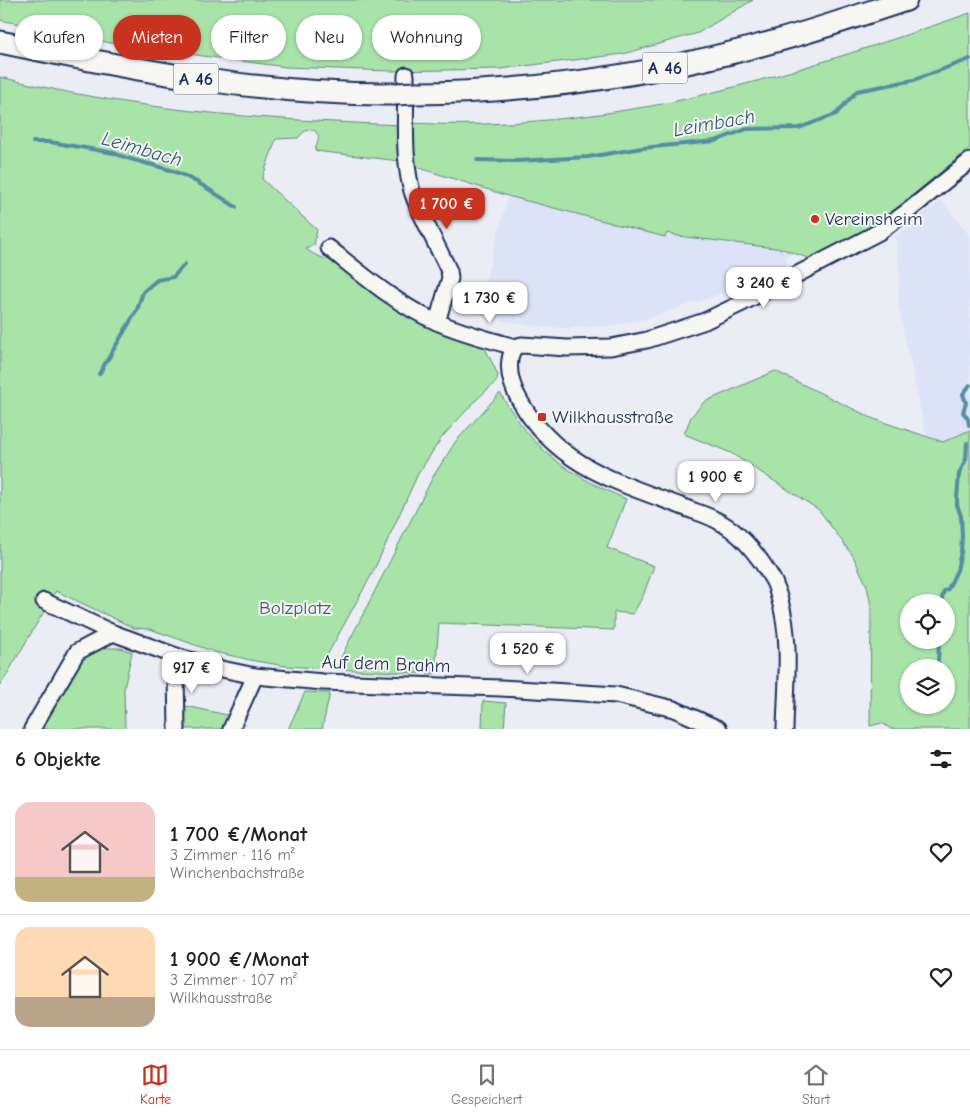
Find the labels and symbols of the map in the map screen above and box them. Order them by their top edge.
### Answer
road number: A 46 [642,52,688,84]
road number: A 46 [174,64,218,95]
water label: Leimbach [671,105,757,141]
water label: Leimbach [99,127,185,171]
pin: 1 700 € [401,188,493,230]
place label: Vereinsheim [825,208,923,230]
marker: Vereinsheim [809,213,821,225]
pin: 3 240 € [718,266,810,309]
pin: 1 730 € [444,282,536,324]
place label: Wilkhausstraße [552,406,674,428]
marker: Wilkhausstraße [536,411,548,423]
pin: 1 900 € [670,460,762,503]
park label: Bolzplatz [259,597,331,619]
pin: 1 520 € [482,632,574,675]
street label: Auf dem Brahm [321,651,451,677]
pin: 917 € [157,652,227,694]

